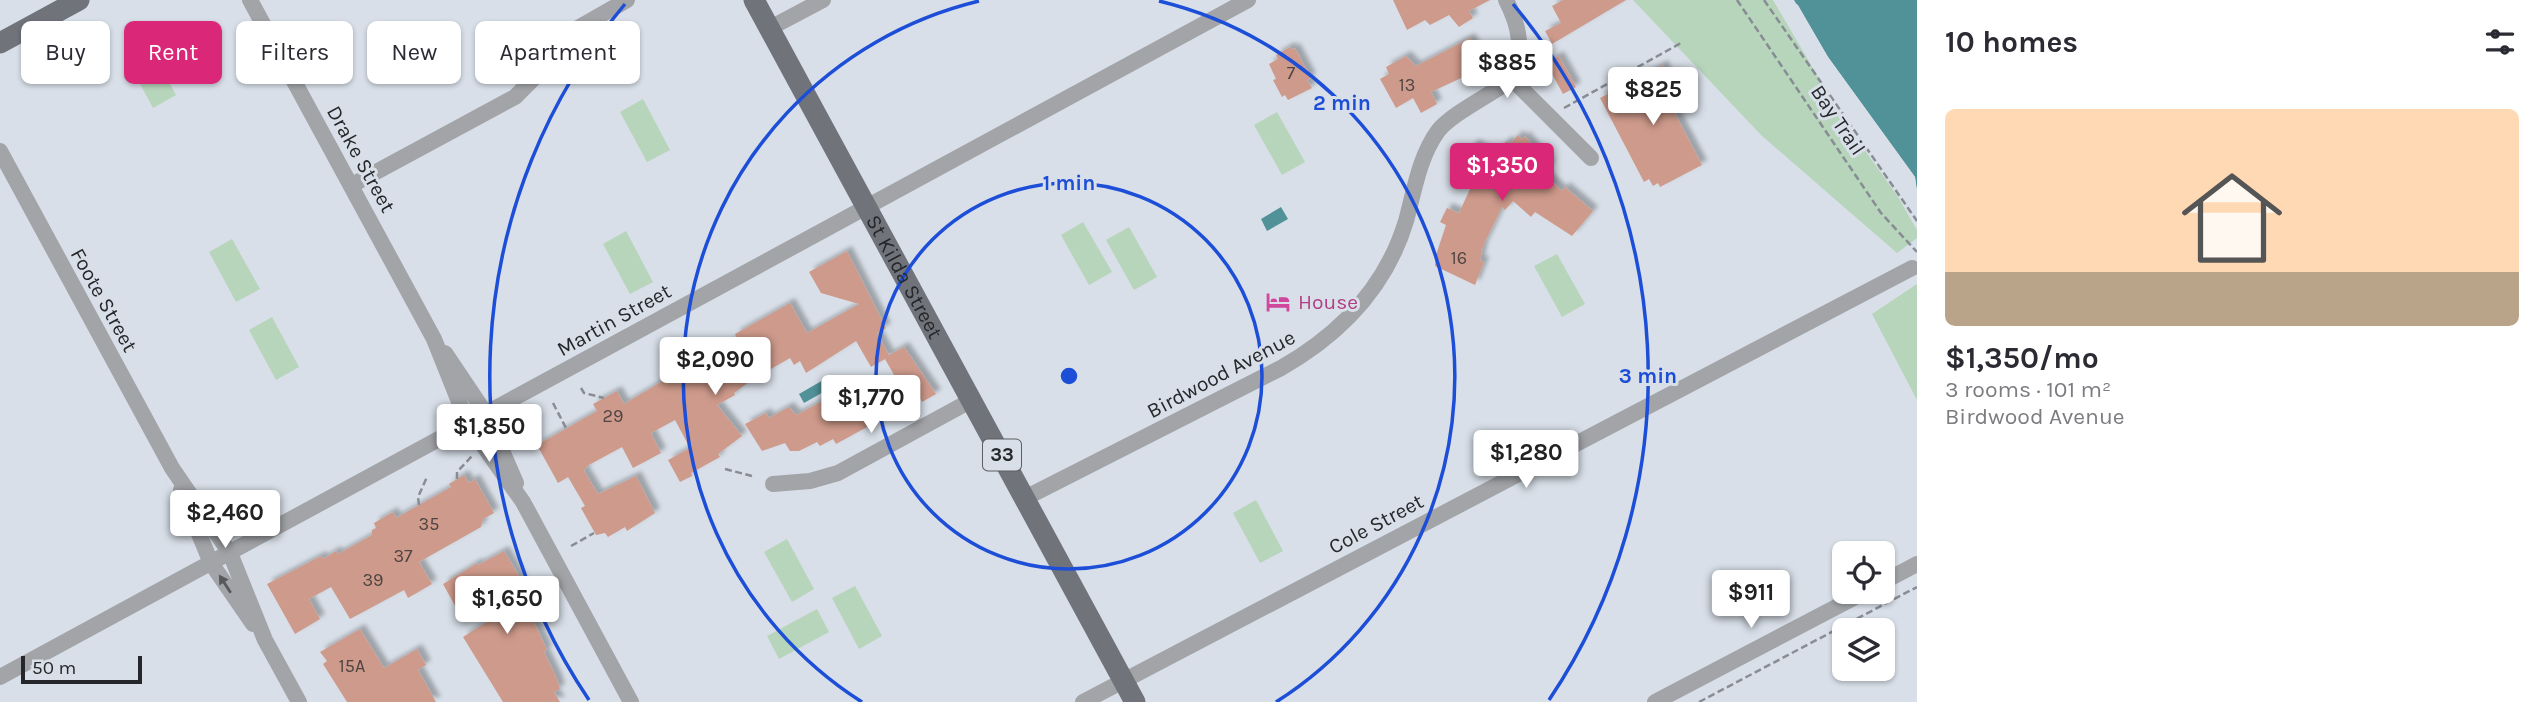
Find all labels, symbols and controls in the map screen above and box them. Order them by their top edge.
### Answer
chip: Buy [21,21,110,84]
chip: Rent [124,21,222,84]
chip: Filters [236,21,353,84]
chip: New [367,21,461,84]
chip: Apartment [475,21,640,84]
icon: filters [2481,23,2519,61]
text: 10 homes [1945,24,2078,60]
pin: $885 [1466,41,1548,100]
text: $885 [1478,49,1536,76]
house number: 7 [1287,62,1296,84]
pin: $825 [1612,68,1694,127]
house number: 13 [1399,74,1415,96]
text: $825 [1624,76,1682,103]
street label: Bay Trail [1806,80,1870,160]
text: 2 min [1313,91,1371,115]
street label: Drake Street [322,101,400,217]
pin: $1,350 [1445,144,1559,203]
text: $1,350 [1466,152,1538,179]
icon: home [2169,155,2295,281]
text: 1 min [1043,171,1095,195]
street label: St Kilda Street [861,211,948,343]
street label: Foote Street [66,244,142,356]
house number: 16 [1451,247,1467,269]
street label: Martin Street [553,279,675,361]
hotel icon: House [1264,288,1292,316]
place label: House [1298,290,1358,314]
street label: Birdwood Avenue [1143,325,1299,423]
pin: $2,090 [658,338,772,397]
text: $1,350/mo [1945,340,2099,376]
text: $2,090 [676,346,754,373]
centre of rings [1057,364,1081,388]
text: 3 min [1619,364,1677,388]
pin: $1,770 [814,376,928,435]
text: 3 rooms · 101 m² [1945,376,2111,403]
text: $1,770 [837,384,905,411]
text: Birdwood Avenue [1945,403,2125,430]
pin: $1,850 [432,405,546,464]
house number: 29 [603,405,623,427]
text: $1,850 [453,413,525,440]
pin: $1,280 [1469,430,1583,490]
text: $1,280 [1489,439,1563,466]
road number: 33 [983,440,1021,470]
street label: Cole Street [1325,489,1427,559]
pin: $2,460 [168,490,282,550]
text: $2,460 [186,499,264,526]
house number: 35 [419,513,439,535]
map controls [1832,541,1895,681]
button: locate [1832,541,1895,604]
house number: 37 [393,545,413,567]
house number: 39 [362,569,384,591]
pin: $911 [1710,570,1792,630]
one-way arrow [218,575,231,594]
pin: $1,650 [450,576,564,636]
text: $911 [1728,579,1774,606]
text: $1,650 [471,585,543,612]
button: layers [1832,618,1895,681]
scale bar [21,653,142,685]
house number: 15A [339,655,365,677]
text: 50 m [32,657,76,679]

